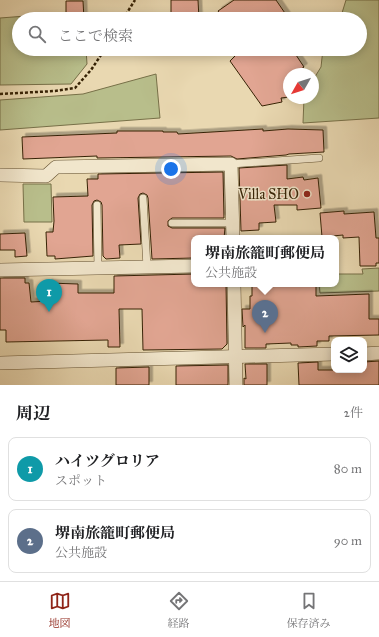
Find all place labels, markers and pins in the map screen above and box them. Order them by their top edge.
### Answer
place label: Villa SHO [237,186,299,203]
marker: Villa SHO [302,189,312,199]
pin: 1 [36,279,62,312]
pin: 2 [252,300,278,333]

